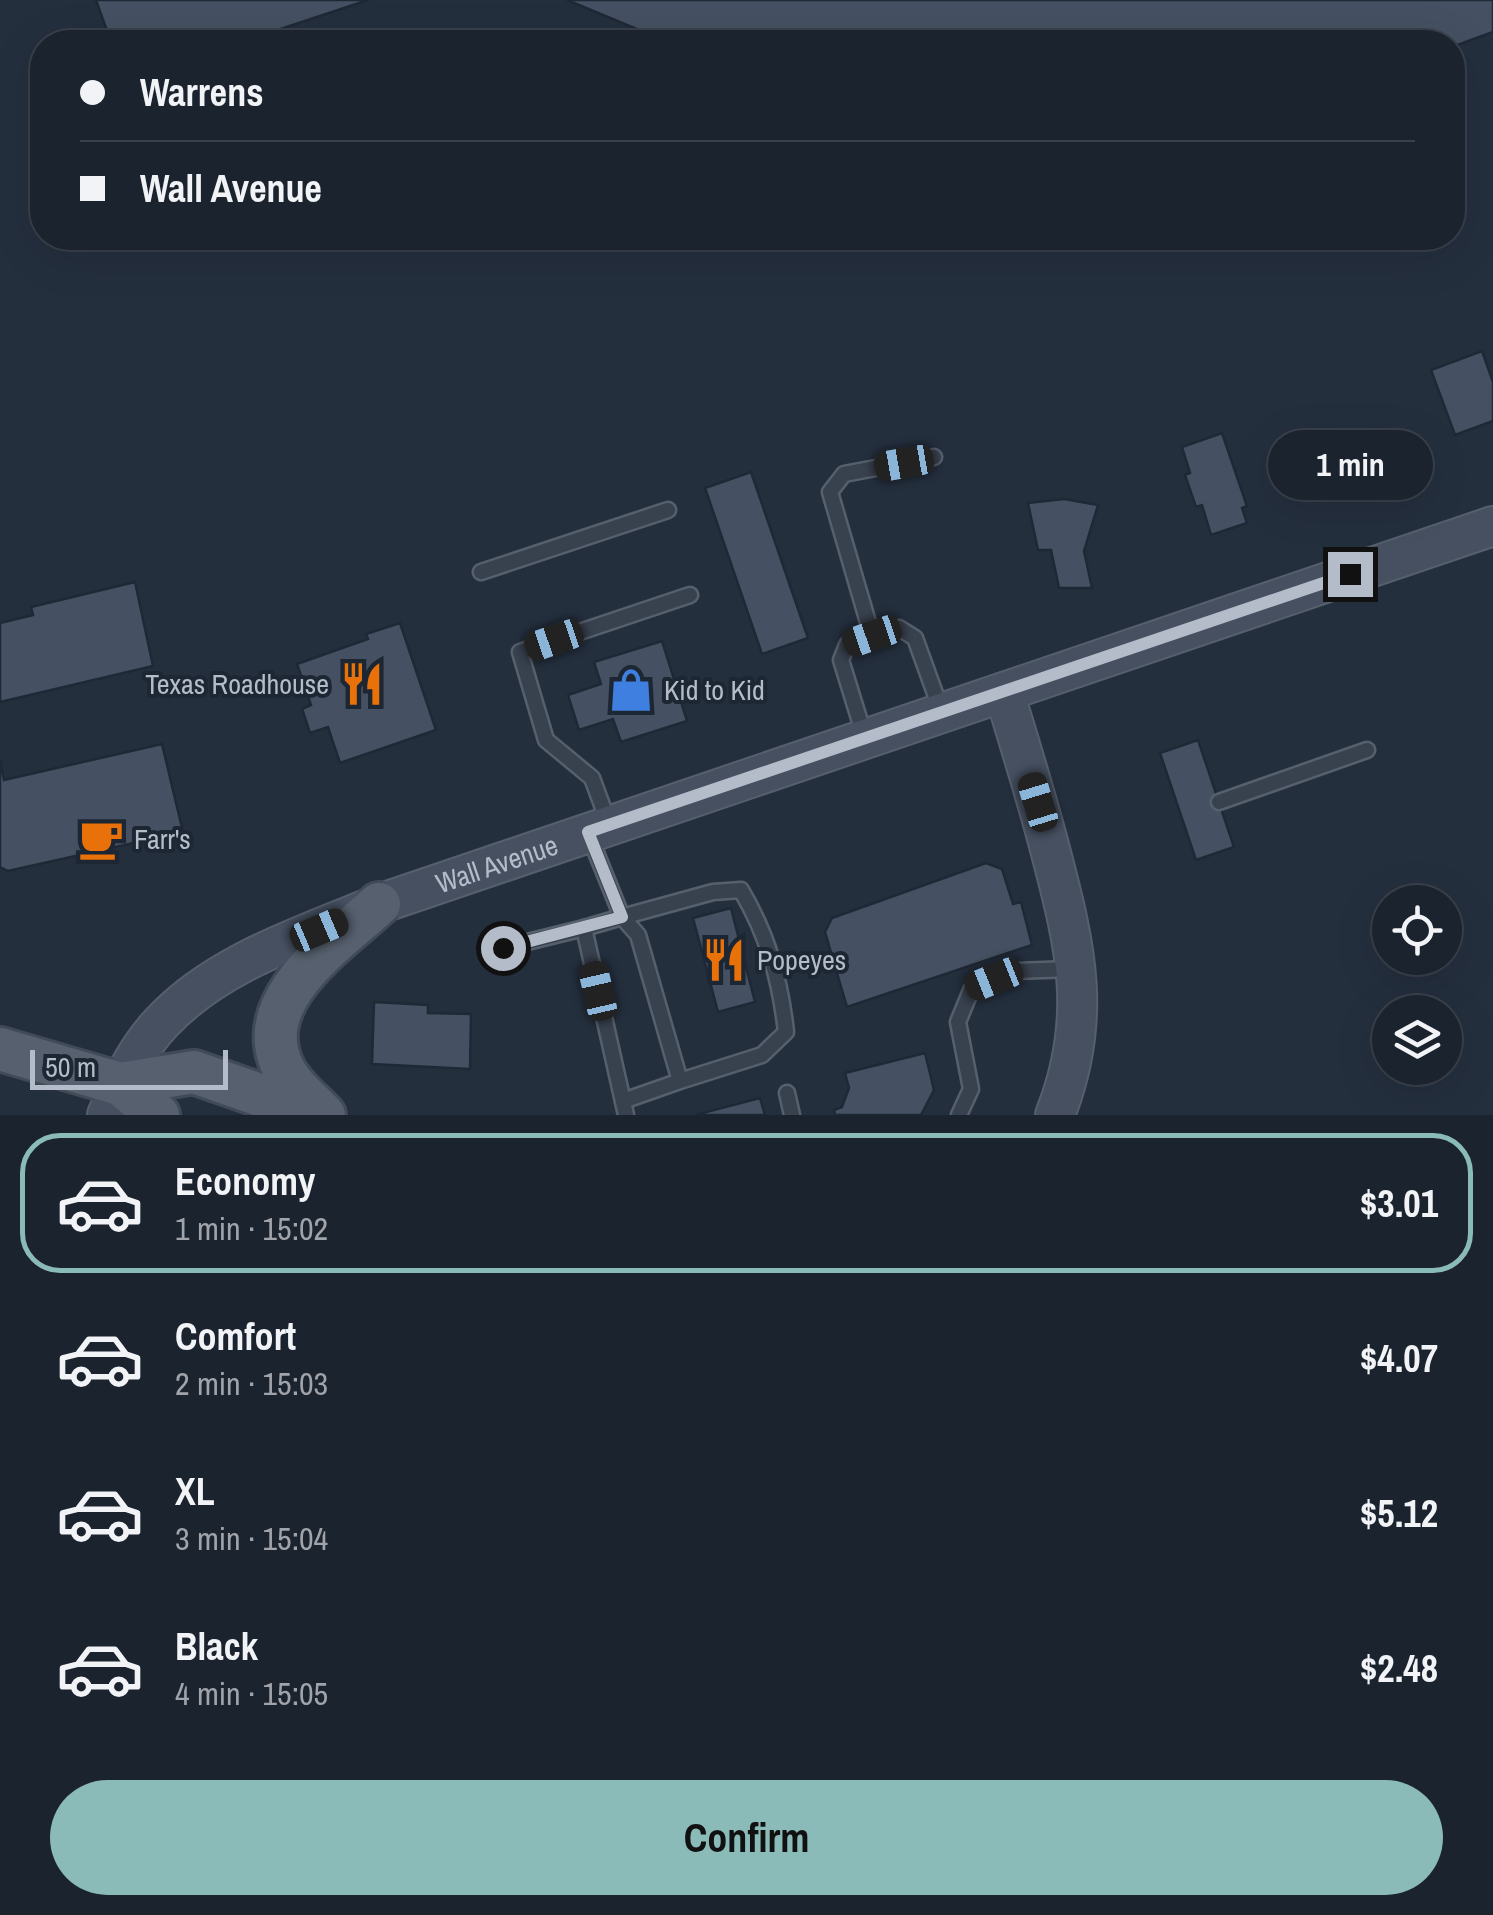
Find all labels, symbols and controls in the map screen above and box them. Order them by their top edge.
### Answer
text: Warrens [140,67,264,118]
text: Wall Avenue [140,163,322,214]
callout: 1 min [1268,429,1432,499]
car [872,443,936,483]
text: 1 min [1316,443,1385,486]
route end [1328,552,1373,597]
car [839,612,905,660]
car [521,616,587,664]
restaurant icon: Texas Roadhouse [338,660,386,708]
place label: Texas Roadhouse [145,665,329,703]
shop icon: Kid to Kid [607,666,655,714]
place label: Kid to Kid [664,671,765,709]
car [1015,769,1061,835]
cafe icon: Farr's [77,815,125,863]
place label: Farr's [134,820,191,858]
street label: Wall Avenue [431,826,563,902]
map controls [1372,885,1462,1085]
button: locate [1372,885,1462,975]
car [286,904,352,956]
route start [481,926,526,971]
restaurant icon: Popeyes [700,936,748,984]
place label: Popeyes [757,941,846,979]
car [961,954,1027,1004]
car [577,958,619,1024]
button: layers [1372,995,1462,1085]
scale bar [30,1045,228,1090]
text: 50 m [45,1048,96,1086]
text: Economy [175,1156,315,1207]
icon: car [55,1158,145,1248]
text: $3.01 [1360,1178,1438,1229]
text: 1 min · 15:02 [175,1207,328,1250]
text: Comfort [175,1311,296,1362]
icon: car [55,1313,145,1403]
text: $4.07 [1360,1333,1438,1384]
text: 2 min · 15:03 [175,1362,328,1405]
text: XL [175,1466,215,1517]
icon: car [55,1468,145,1558]
text: $5.12 [1360,1488,1438,1539]
text: 3 min · 15:04 [175,1517,328,1560]
text: Black [175,1621,258,1672]
icon: car [55,1623,145,1713]
text: $2.48 [1360,1643,1438,1694]
text: 4 min · 15:05 [175,1672,328,1715]
button: Confirm [50,1780,1443,1895]

